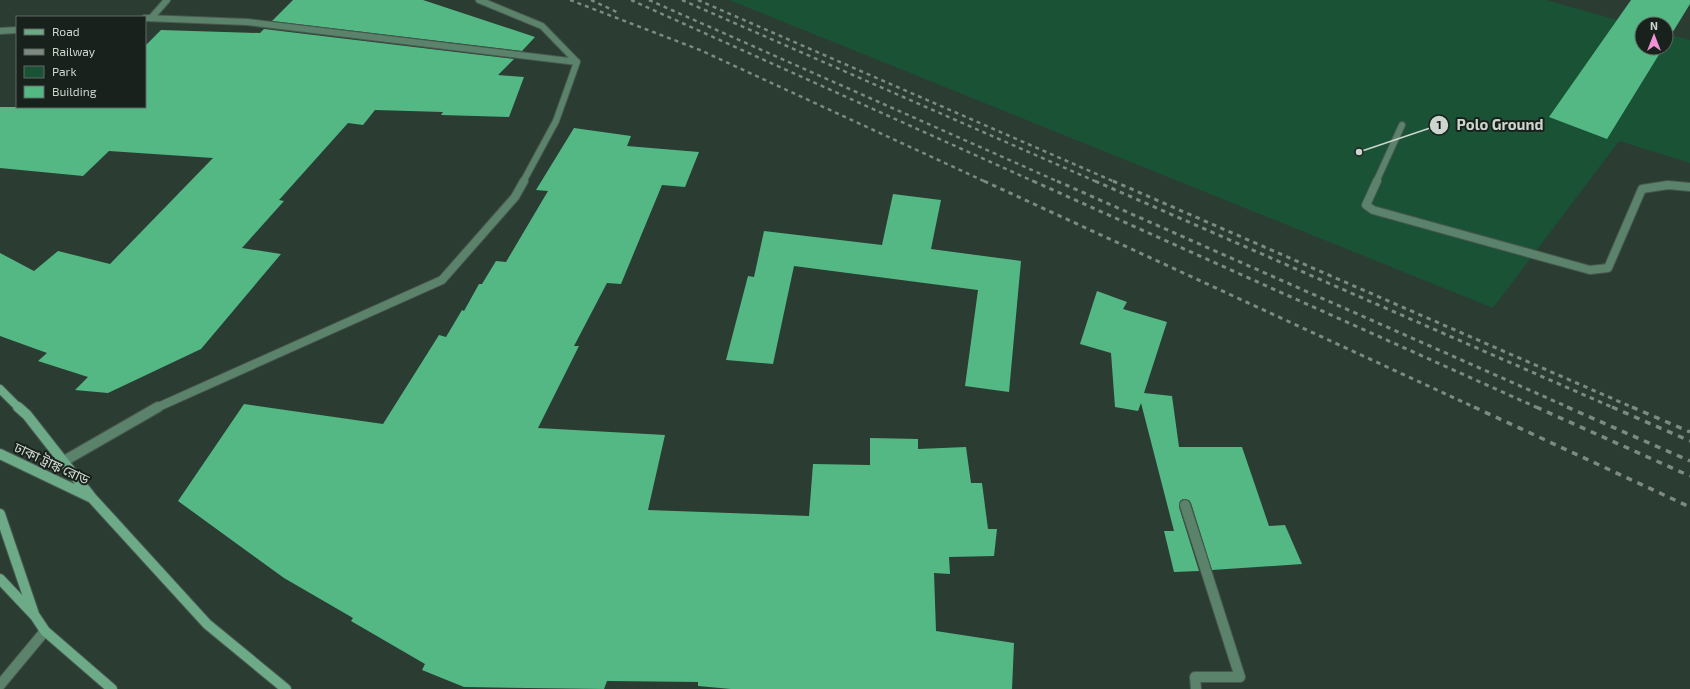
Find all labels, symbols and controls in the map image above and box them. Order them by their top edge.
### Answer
legend [16,16,146,108]
north arrow [1634,16,1674,56]
text: N [1650,19,1658,32]
text: Road [52,24,80,38]
text: Railway [52,44,96,58]
text: Park [52,64,77,78]
text: Building [52,84,97,98]
callout: Polo Ground [1429,112,1552,139]
text: Polo Ground [1457,115,1543,133]
text: 1 [1436,117,1442,131]
street label: ঢাকা ট্রাঙ্ক রোড [11,438,93,488]

